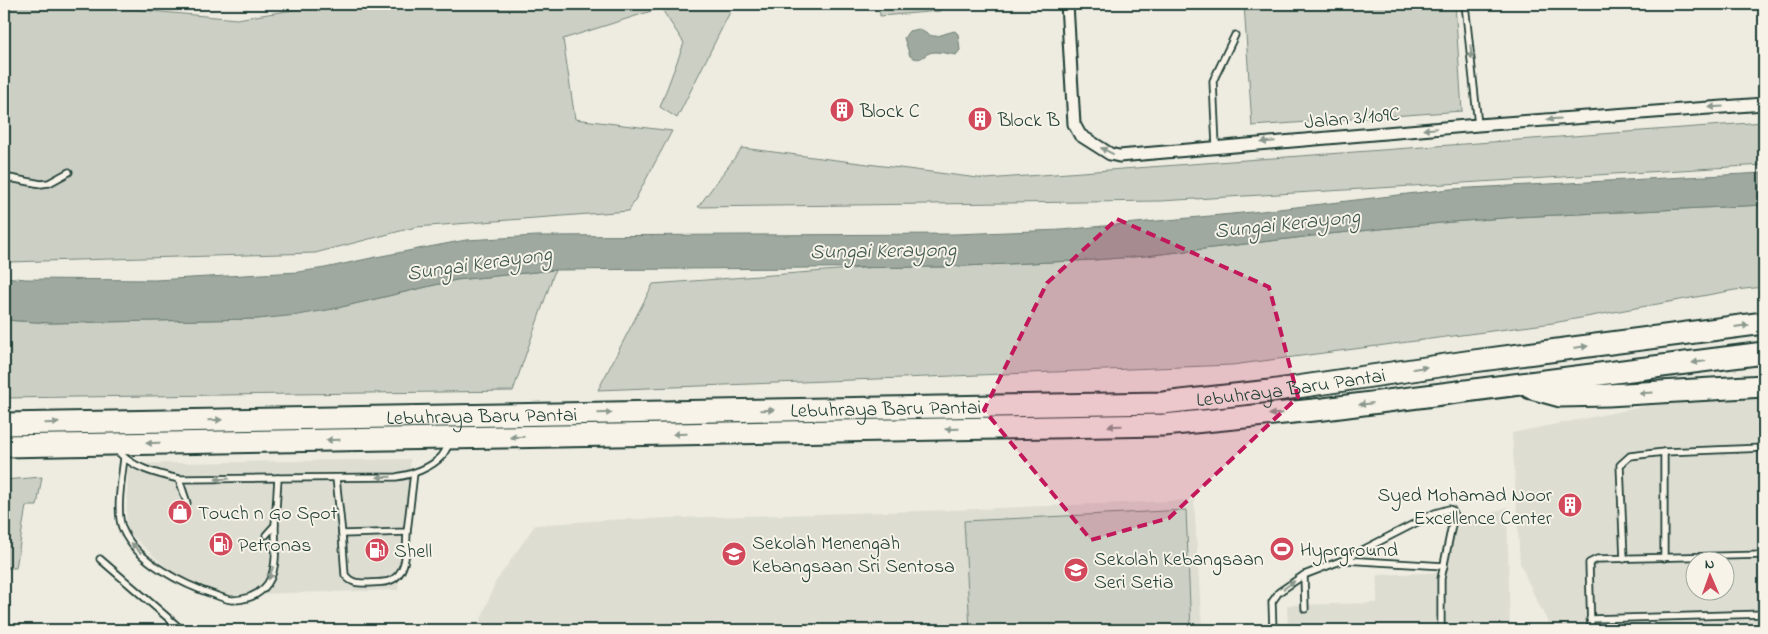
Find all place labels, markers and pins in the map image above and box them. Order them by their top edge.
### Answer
building icon: Block C [829,97,855,123]
place label: Block C [859,98,920,127]
building icon: Block B [967,106,993,132]
place label: Block B [997,107,1060,136]
place label: Syed Mohamad Noor Excellence Center [1378,482,1553,534]
building icon: Syed Mohamad Noor Excellence Center [1557,492,1583,518]
shop icon: Touch n Go Spot [167,499,193,525]
place label: Touch n Go Spot [198,500,338,529]
place label: Sekolah Menengah Kebangsaan Sri Sentosa [752,530,955,583]
fuel station icon: Petronas [208,531,234,557]
place label: Petronas [238,532,312,561]
sports icon: Hyprground [1269,536,1295,562]
fuel station icon: Shell [364,537,390,563]
place label: Hyprground [1300,537,1398,567]
place label: Shell [394,538,432,567]
school or university icon: Sekolah Menengah Kebangsaan Sri Sentosa [721,541,747,567]
place label: Sekolah Kebangsaan Seri Setia [1094,546,1264,598]
school or university icon: Sekolah Kebangsaan Seri Setia [1063,557,1089,583]

